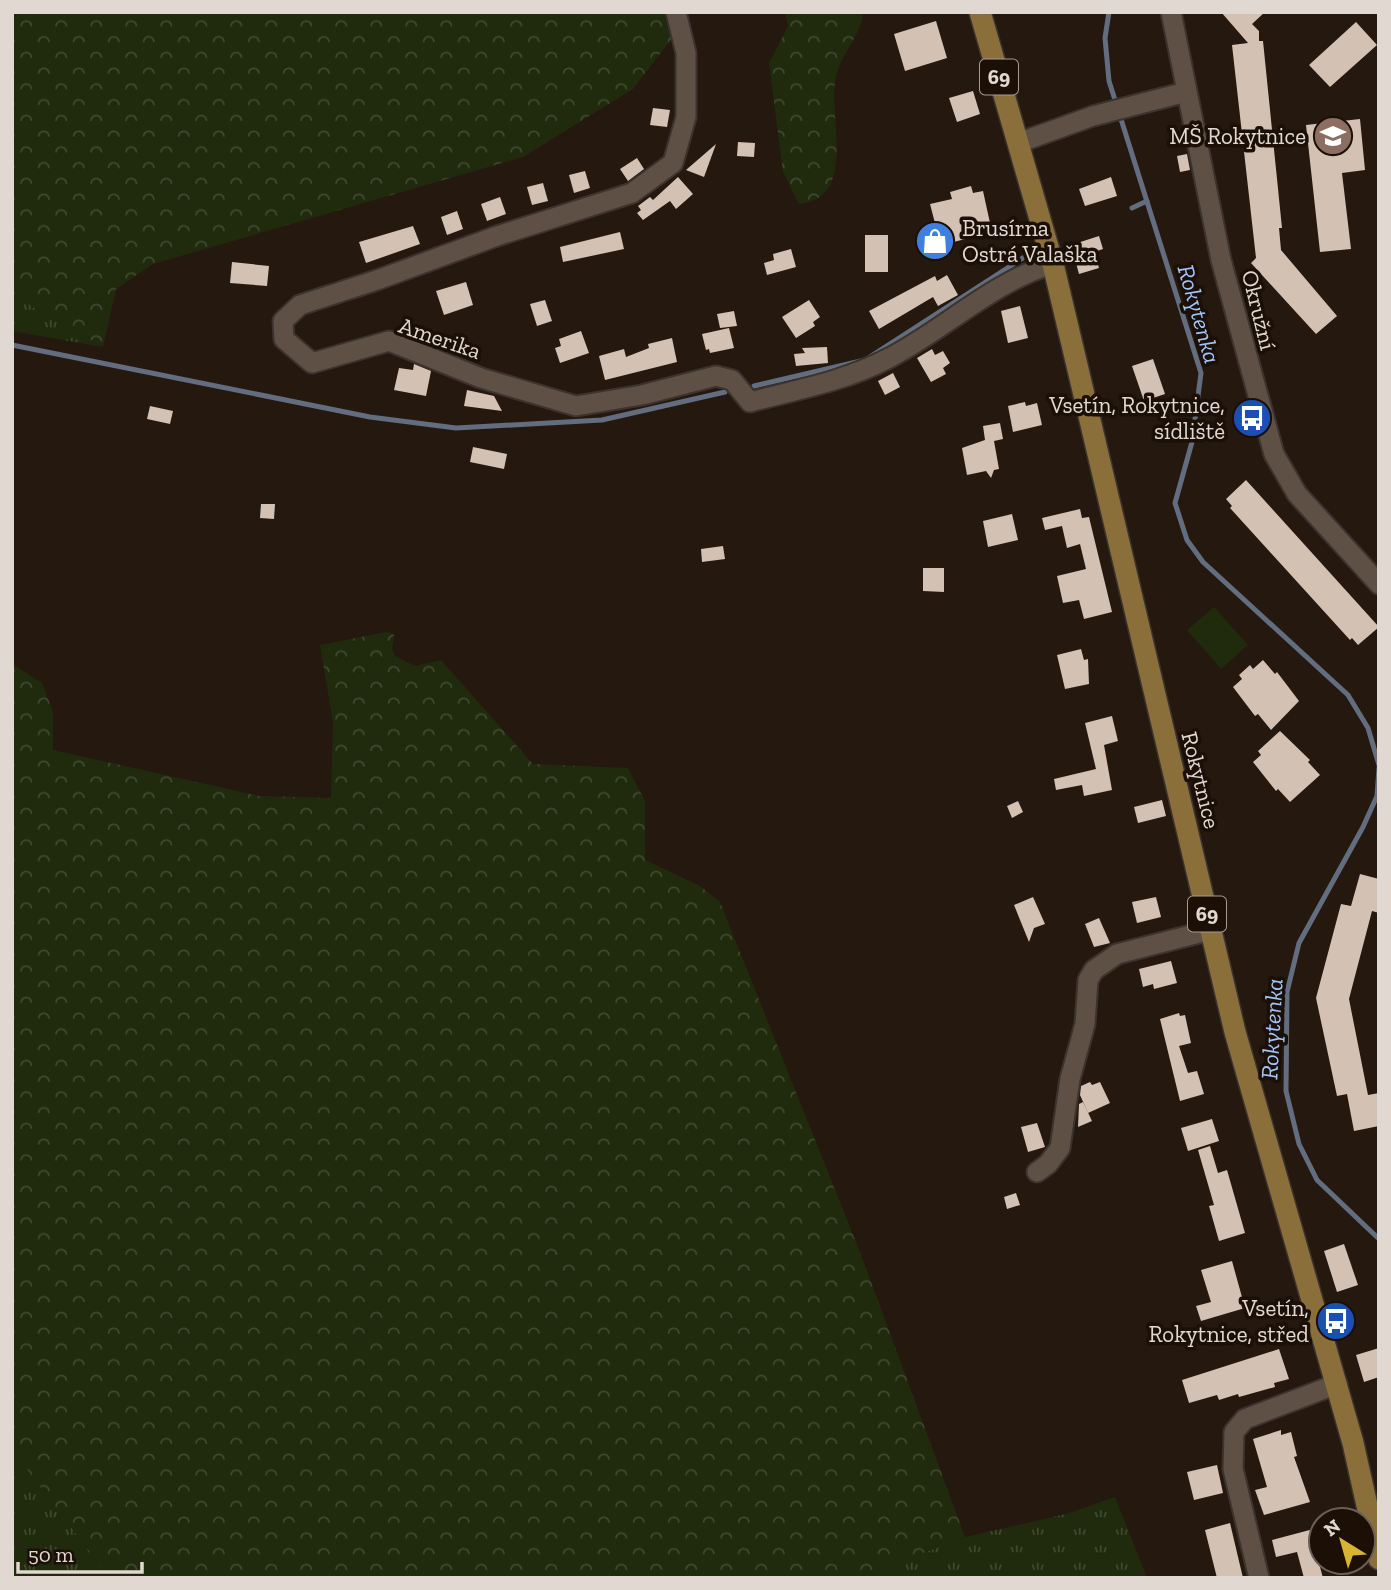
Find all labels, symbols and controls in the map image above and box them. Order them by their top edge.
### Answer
road number: 69 [980,60,1018,94]
school or university icon: MŠ Rokytnice [1312,115,1354,157]
place label: MŠ Rokytnice [1169,122,1306,150]
place label: Brusírna Ostrá Valaška [962,214,1098,268]
shop icon: Brusírna Ostrá Valaška [914,220,956,262]
water label: Rokytenka [1172,261,1227,367]
street label: Okružní [1236,267,1282,353]
street label: Amerika [395,311,485,365]
place label: Vsetín, Rokytnice, sídliště [1048,391,1225,445]
bus stop icon: Vsetín, Rokytnice, sídliště [1231,397,1273,439]
street label: Rokytnice [1175,729,1227,831]
road number: 69 [1188,897,1226,932]
water label: Rokytenka [1254,978,1289,1080]
place label: Vsetín, Rokytnice, střed [1148,1294,1309,1348]
bus stop icon: Vsetín, Rokytnice, střed [1315,1300,1357,1342]
north arrow [1307,1506,1377,1576]
text: N [1319,1514,1345,1541]
scale bar [18,1530,142,1574]
text: 50 m [28,1542,74,1567]

